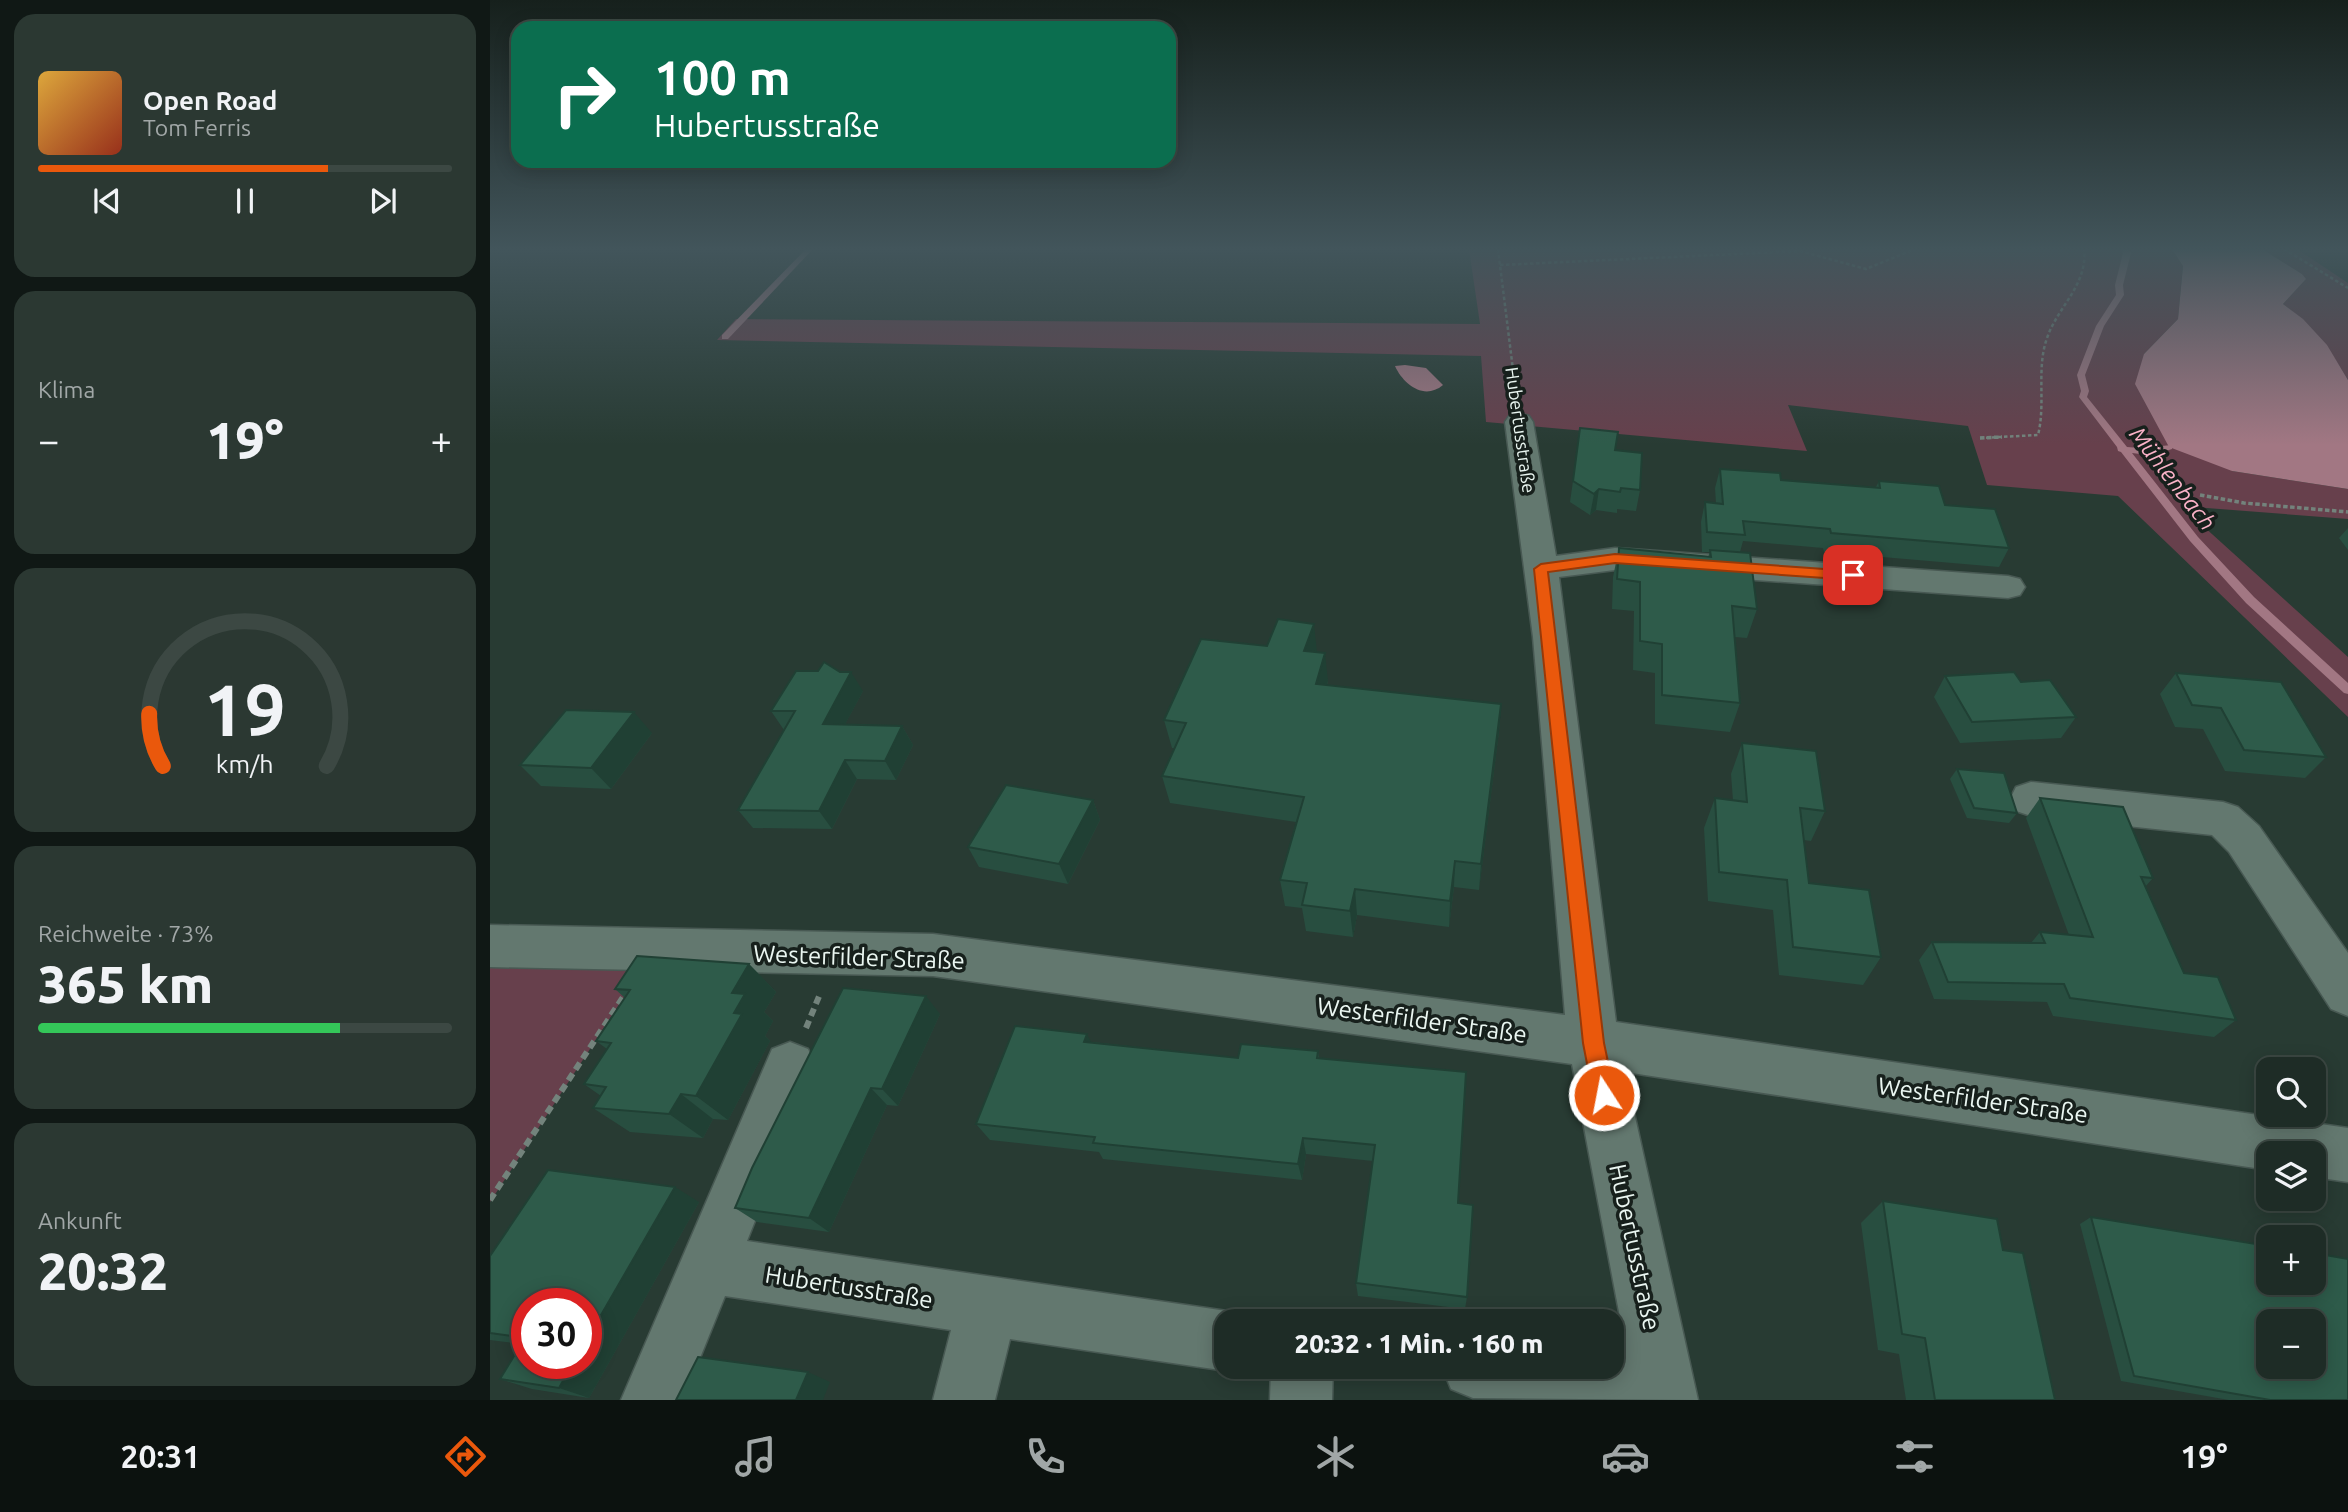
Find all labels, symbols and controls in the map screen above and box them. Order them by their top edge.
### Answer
icon: right [539,49,630,140]
text: 100 m [654,49,791,104]
text: Open Road [143,86,277,115]
text: Hubertusstraße [654,107,880,143]
text: Tom Ferris [143,115,251,140]
icon: previous [88,182,126,220]
icon: pause [226,182,264,220]
icon: next [364,182,402,220]
street label: Hubertusstraße [1502,366,1540,494]
text: Klima [38,377,95,402]
text: 19° [206,411,284,469]
text: − [38,419,59,461]
text: + [431,419,452,461]
water label: Mühlenbach [2125,422,2221,534]
pin [1823,545,1883,605]
icon: arrive [1834,556,1872,594]
text: 19 [204,668,286,750]
text: km/h [216,750,274,778]
text: Reichweite · 73% [38,921,214,946]
street label: Westerfilder Straße [753,940,965,974]
text: 365 km [38,955,213,1013]
street label: Westerfilder Straße [1315,992,1529,1048]
map controls [2256,1057,2326,1379]
button: search [2256,1057,2326,1127]
position arrow [1567,1058,1641,1132]
street label: Westerfilder Straße [1876,1072,2090,1128]
button: layers [2256,1141,2326,1211]
street label: Hubertusstraße [1604,1161,1666,1333]
text: Ankunft [38,1208,122,1233]
button: + [2256,1225,2326,1295]
text: 20:32 [38,1242,168,1300]
street label: Hubertusstraße [763,1260,935,1314]
speed limit sign: 30 [511,1288,602,1379]
button: − [2256,1309,2326,1379]
text: 20:32 · 1 Min. · 160 m [1295,1329,1543,1358]
icon: directions [441,1432,490,1481]
icon: music [731,1432,780,1481]
icon: phone [1021,1432,1070,1481]
icon: climate [1311,1432,1360,1481]
icon: car [1601,1432,1650,1481]
icon: filters [1890,1432,1939,1481]
text: 20:31 [120,1438,200,1474]
text: 19° [2180,1438,2228,1474]

